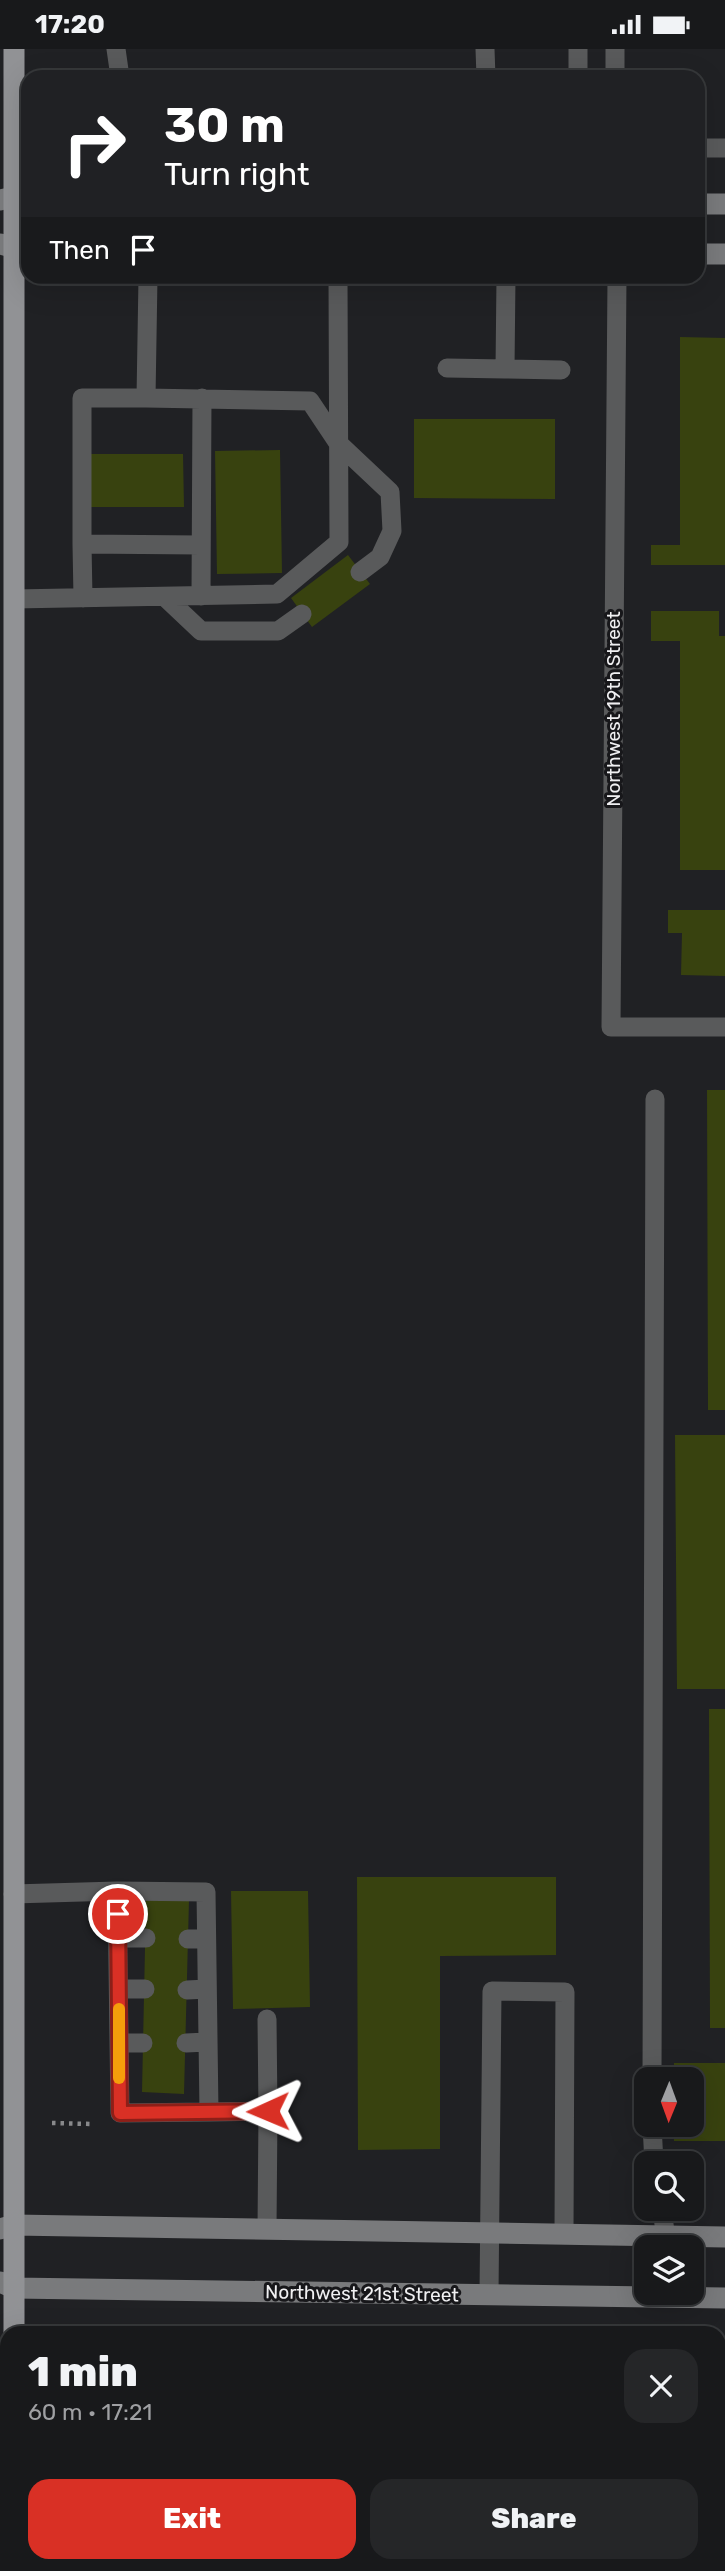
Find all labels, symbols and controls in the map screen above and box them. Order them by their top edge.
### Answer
text: 17:20 [35,9,105,40]
text: 30 m [164,96,285,154]
icon: right [49,98,140,189]
text: Turn right [164,155,309,193]
icon: arrive [124,231,162,269]
text: Then [49,235,110,266]
street label: Northwest 19th Street [602,611,625,807]
pin [88,1884,148,1944]
icon: arrive [99,1895,137,1933]
north arrow [634,2067,704,2137]
map controls [634,2067,704,2305]
position arrow [231,2074,305,2148]
button: search [634,2151,704,2221]
button: layers [634,2235,704,2305]
street label: Northwest 21st Street [265,2280,460,2307]
text: 1 min [28,2347,138,2397]
button: close [624,2349,698,2423]
text: 60 m · 17:21 [28,2398,152,2426]
button: Exit [28,2479,356,2559]
button: Share [370,2479,698,2559]

